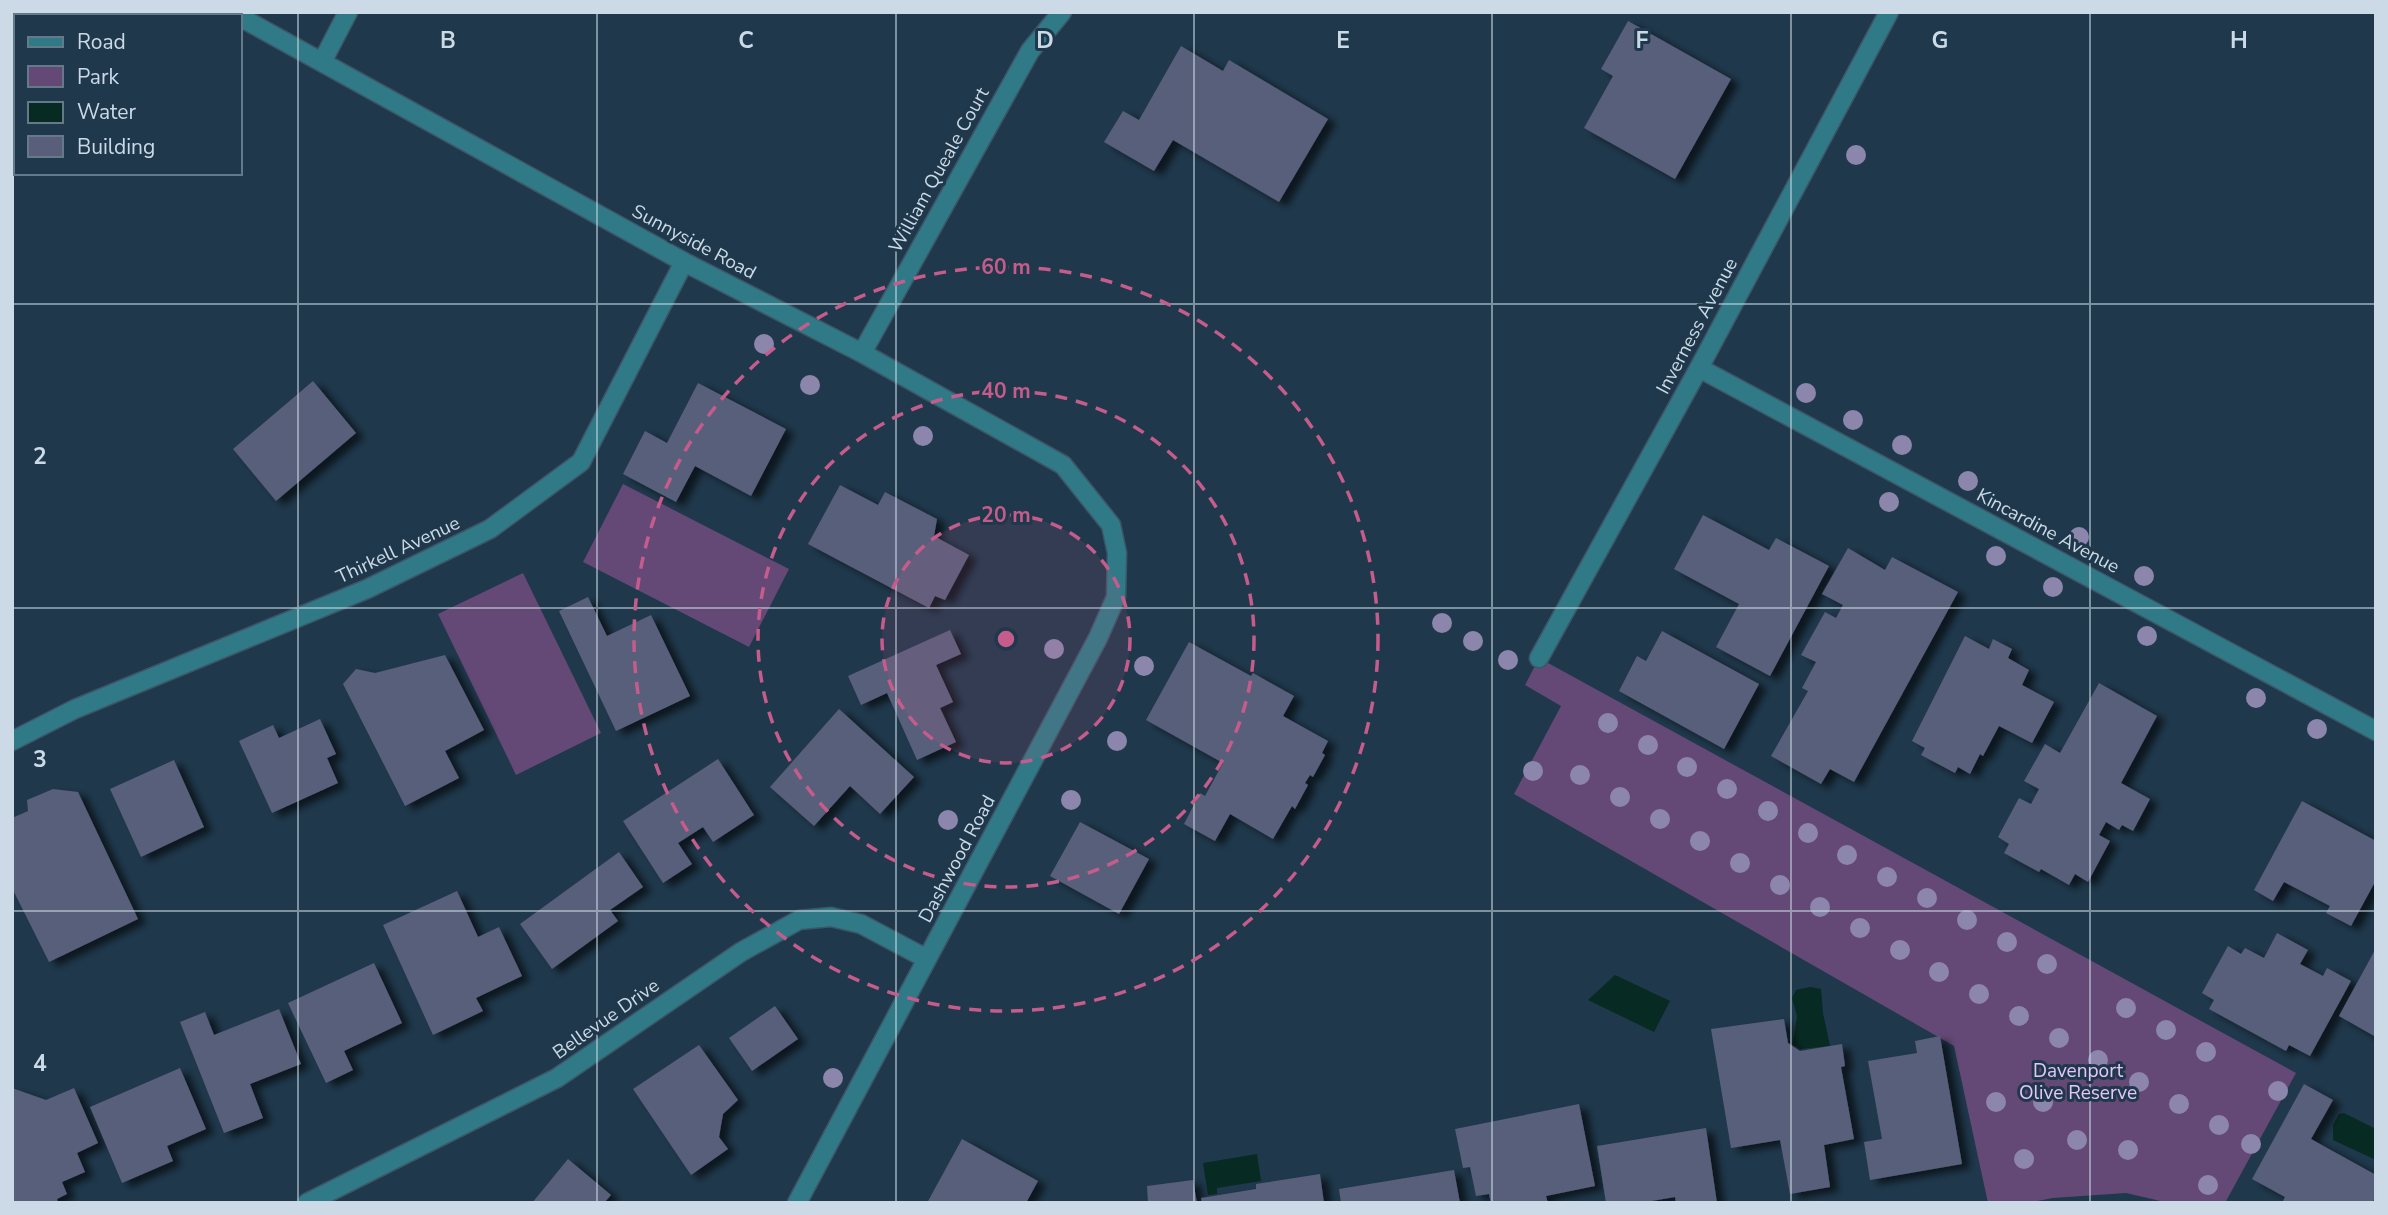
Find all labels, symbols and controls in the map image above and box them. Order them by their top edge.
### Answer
legend [14,14,242,175]
text: B [440,25,456,56]
text: C [738,25,754,56]
text: D [1036,25,1054,56]
text: E [1336,25,1350,56]
text: F [1636,25,1649,56]
text: G [1932,25,1948,56]
text: H [2230,25,2248,56]
text: Road [77,28,126,56]
text: Park [77,63,119,91]
street label: William Queale Court [883,82,995,257]
text: Water [77,98,136,126]
text: Building [77,133,155,161]
street label: Sunnyside Road [627,198,761,286]
text: 60 m [981,253,1031,281]
street label: Inverness Avenue [1650,253,1744,399]
text: 40 m [981,377,1031,405]
text: 2 [33,441,47,472]
street label: Kincardine Avenue [1972,482,2124,580]
text: 20 m [981,501,1031,529]
street label: Thirkell Avenue [332,510,464,590]
centre of rings [994,627,1018,651]
text: 3 [33,744,47,775]
street label: Dashwood Road [912,791,1002,927]
street label: Bellevue Drive [548,973,664,1065]
text: 4 [33,1048,47,1079]
park label: Davenport Olive Reserve [2019,1058,2137,1106]

